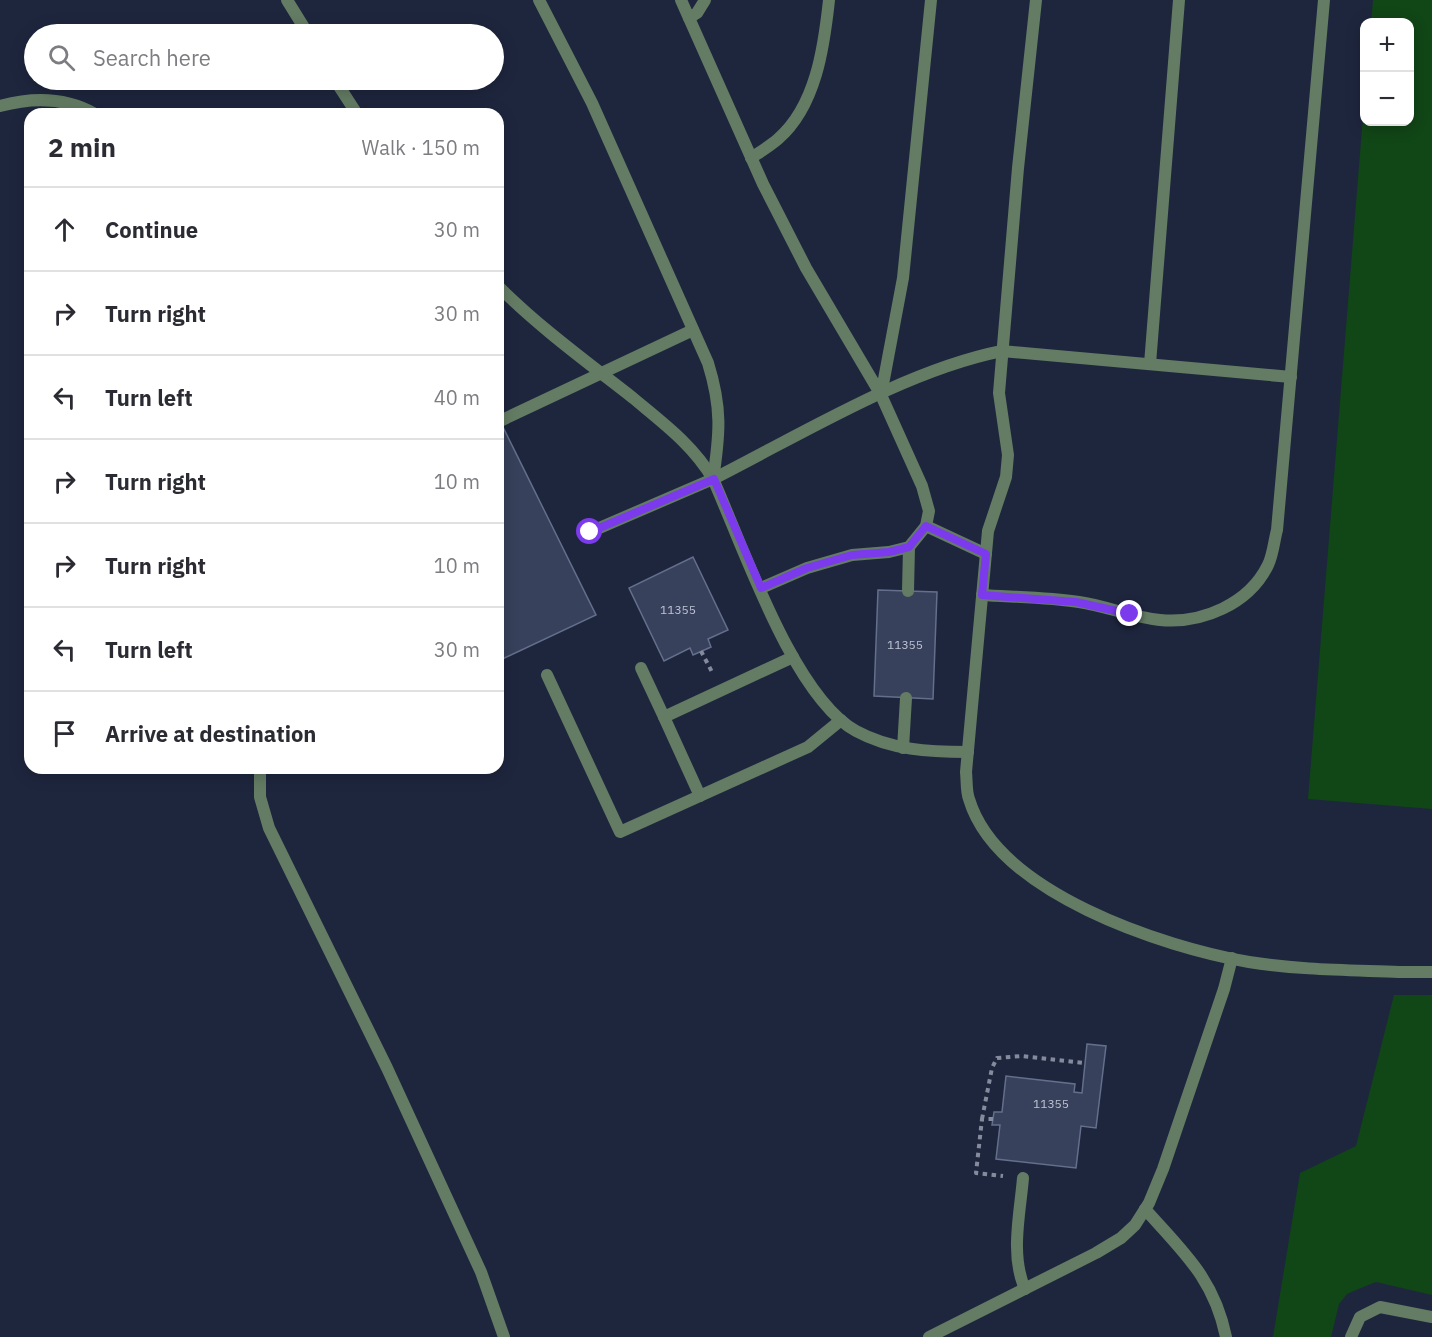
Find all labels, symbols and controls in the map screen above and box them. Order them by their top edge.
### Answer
map controls [1360,18,1414,126]
button: + [1360,18,1414,72]
search box [24,24,504,90]
icon: search [45,41,78,74]
text: Search here [93,43,211,72]
button: − [1360,72,1414,126]
text: 2 min [48,130,116,164]
text: Walk · 150 m [362,134,480,161]
icon: ahead [48,213,81,246]
text: Continue [105,215,198,244]
text: 30 m [434,216,480,243]
icon: right [48,297,81,330]
text: Turn right [105,299,206,328]
text: 30 m [434,300,480,327]
icon: left [48,381,81,414]
text: Turn left [105,383,193,412]
text: 40 m [434,384,480,411]
icon: right [48,465,81,498]
text: Turn right [105,467,206,496]
text: 10 m [434,468,480,495]
route start [576,518,602,544]
icon: right [48,549,81,582]
text: Turn right [105,551,206,580]
text: 10 m [434,552,480,579]
route end [1116,600,1142,626]
house number: 11355 [660,602,696,617]
icon: left [48,633,81,666]
text: Turn left [105,635,193,664]
text: 30 m [434,636,480,663]
house number: 11355 [887,637,923,652]
icon: arrive [48,717,81,750]
text: Arrive at destination [105,719,316,748]
house number: 11355 [1033,1096,1069,1111]

